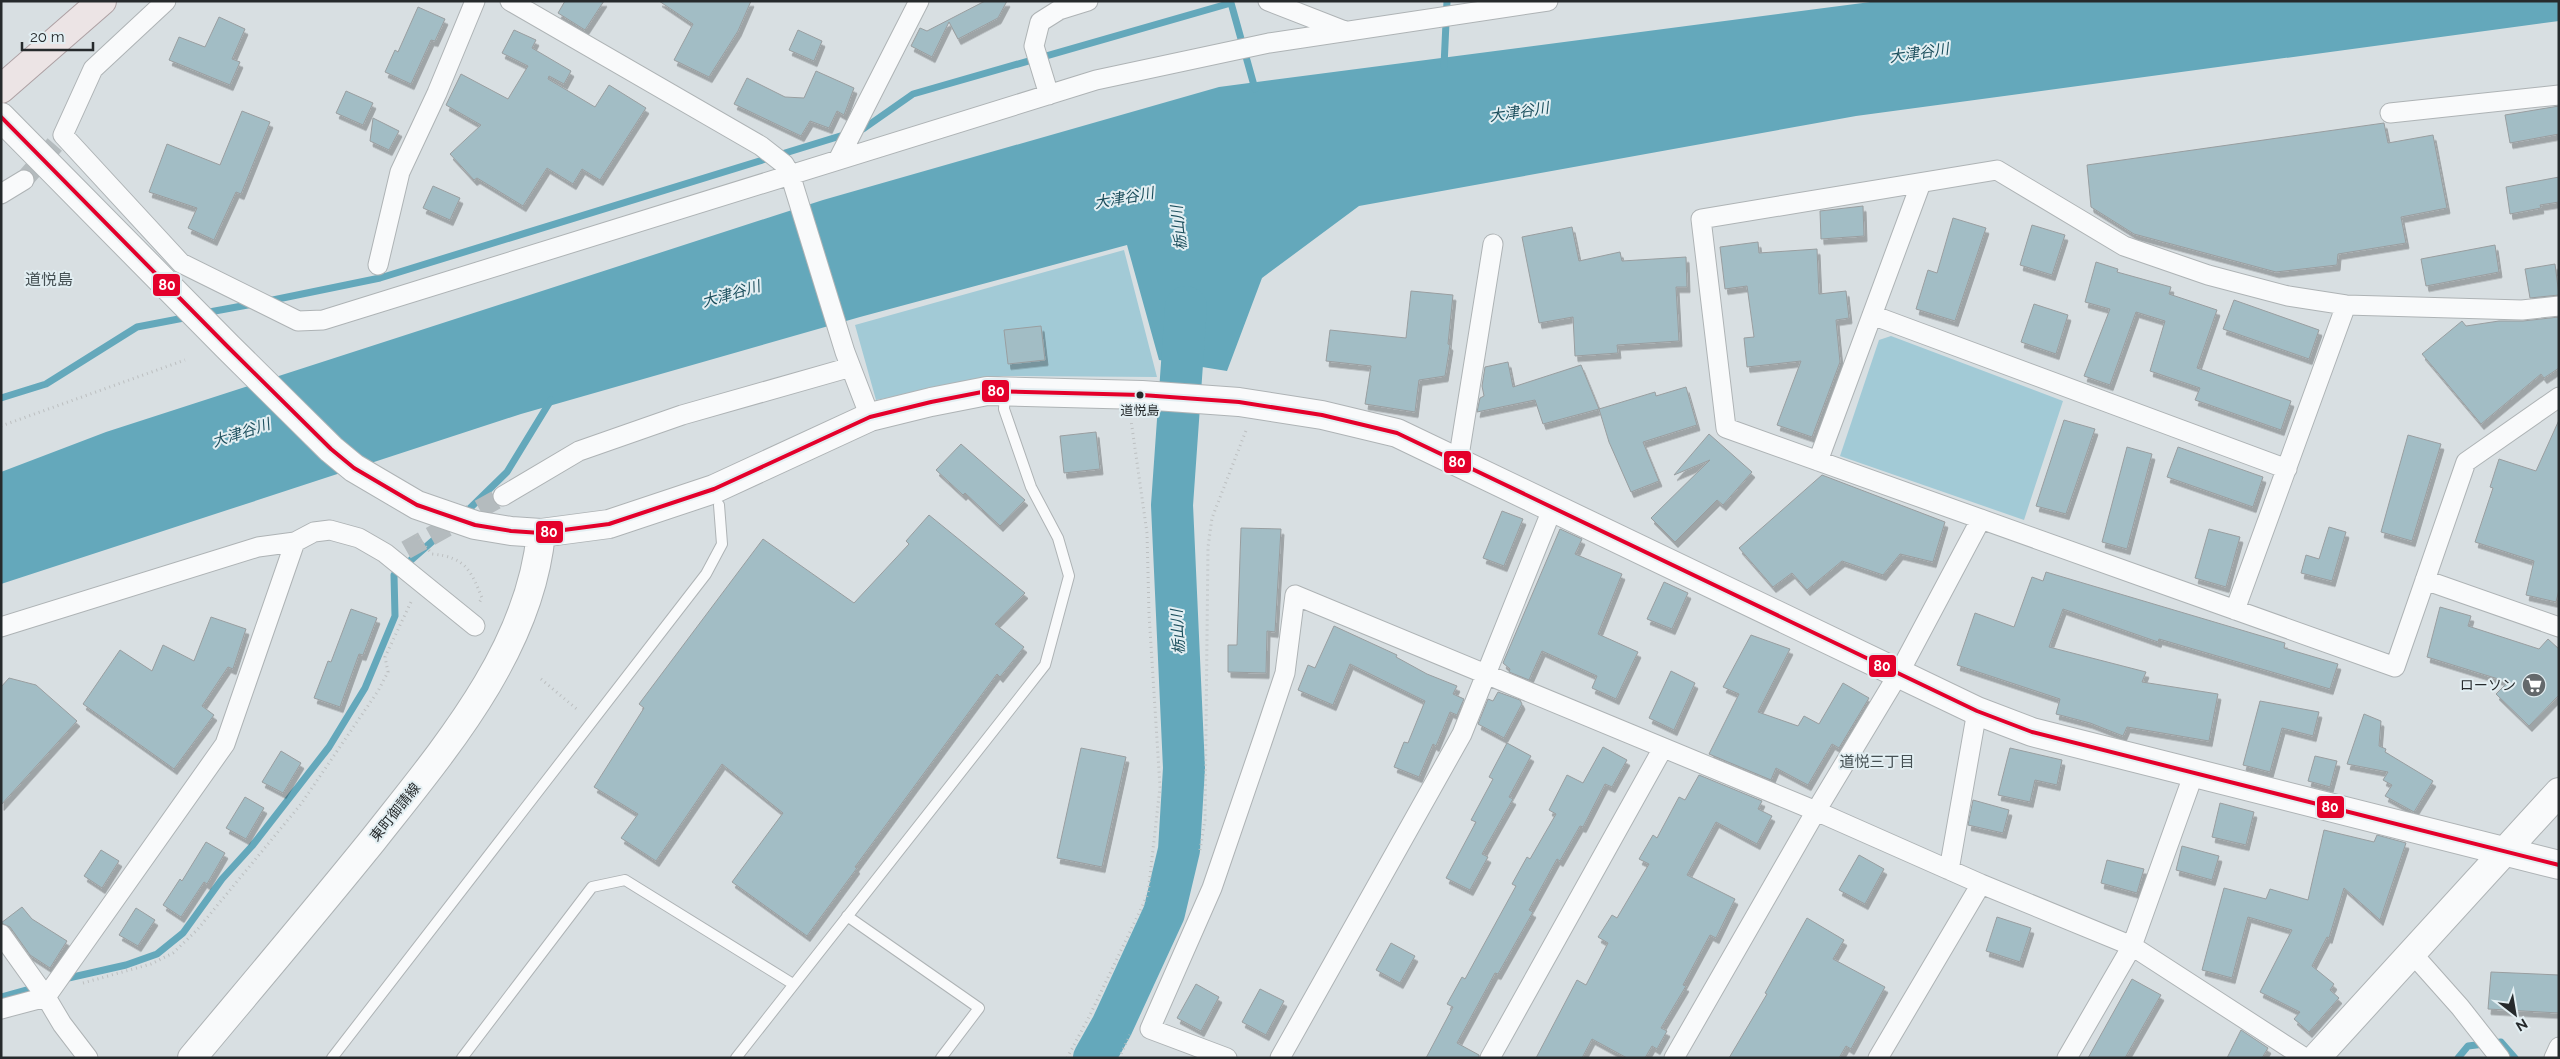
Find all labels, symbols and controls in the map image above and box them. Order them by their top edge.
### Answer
scale bar [22,20,94,52]
text: 20 m [30,28,65,46]
water label: 大津谷川 [1888,40,1952,66]
water label: 大津谷川 [1488,99,1552,125]
water label: 大津谷川 [1093,184,1157,212]
water label: 栃山川 [1167,203,1190,251]
district label: 道悦島 [25,270,73,289]
line badge: 80 [152,273,181,297]
text: 80 [158,277,176,293]
water label: 大津谷川 [700,277,764,311]
line badge: 80 [981,379,1010,403]
text: 80 [987,383,1005,399]
marker: 道悦島 [1135,390,1145,400]
place label: 道悦島 [1120,403,1160,418]
water label: 大津谷川 [210,415,274,451]
line badge: 80 [1443,450,1472,474]
text: 80 [1448,454,1466,470]
line badge: 80 [535,520,564,544]
text: 80 [540,524,558,540]
water label: 栃山川 [1168,607,1188,655]
line badge: 80 [1868,654,1897,678]
text: 80 [1873,658,1891,674]
supermarket icon: ローソン [2521,672,2547,698]
place label: ローソン [2460,677,2516,693]
district label: 道悦三丁目 [1839,753,1915,771]
street label: 東町御請線 [367,780,423,844]
line badge: 80 [2316,795,2345,819]
text: 80 [2321,799,2339,815]
north arrow [2490,989,2540,1039]
text: N [2513,1016,2530,1035]

